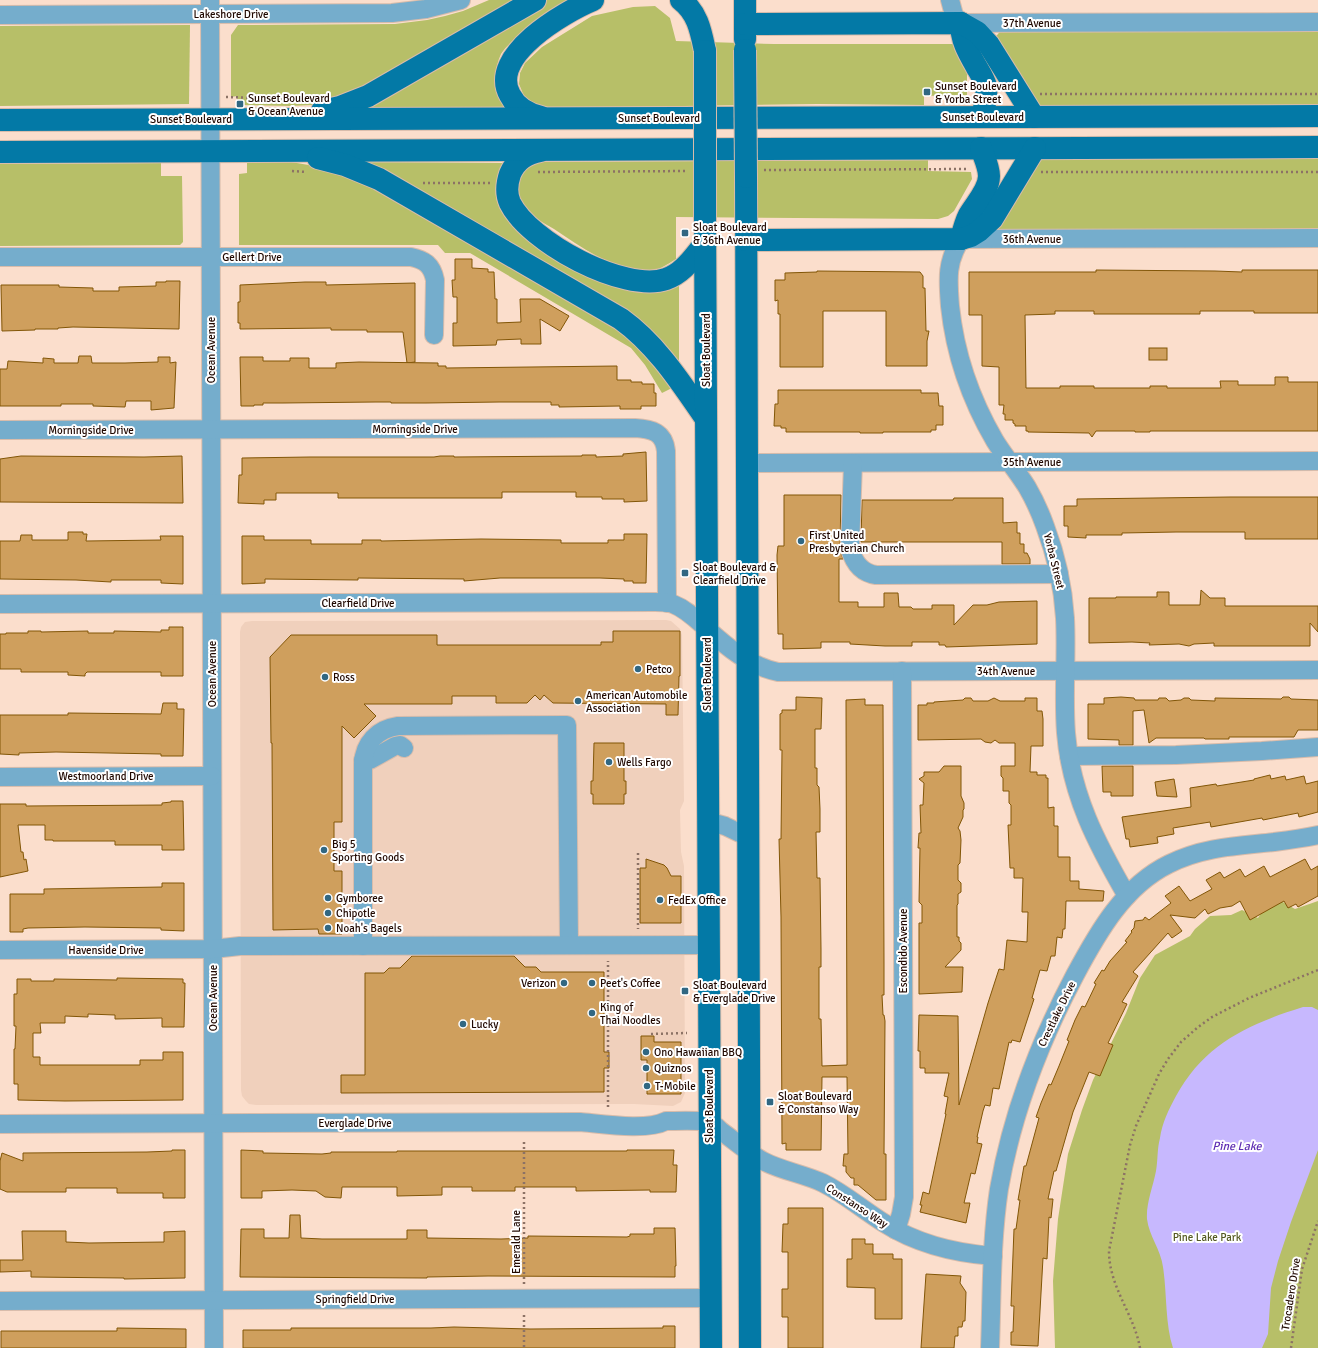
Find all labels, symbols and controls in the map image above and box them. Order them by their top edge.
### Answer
street label: Lakeshore Drive [194,8,268,21]
street label: 37th Avenue [1003,17,1061,30]
place label: Sunset Boulevard & Yorba Street [935,80,1017,106]
marker: Sunset Boulevard & Yorba Street [922,87,932,97]
place label: Sunset Boulevard & Ocean Avenue [248,92,330,118]
marker: Sunset Boulevard & Ocean Avenue [235,99,245,109]
street label: Sunset Boulevard [942,111,1024,124]
street label: Sunset Boulevard [618,112,700,125]
street label: Sunset Boulevard [150,113,232,126]
place label: Sloat Boulevard & 36th Avenue [693,221,767,247]
marker: Sloat Boulevard & 36th Avenue [680,228,690,238]
street label: 36th Avenue [1003,233,1061,246]
street label: Gellert Drive [222,251,282,264]
street label: Sloat Boulevard [700,313,713,387]
street label: Ocean Avenue [205,317,218,383]
street label: Morningside Drive [372,423,458,436]
street label: Morningside Drive [48,424,134,437]
street label: 35th Avenue [1003,456,1061,469]
place label: First United Presbyterian Church [809,529,904,555]
street label: Yorba Street [1041,532,1067,590]
marker: First United Presbyterian Church [796,536,806,546]
place label: Sloat Boulevard & Clearfield Drive [693,561,776,587]
marker: Sloat Boulevard & Clearfield Drive [680,568,690,578]
street label: Clearfield Drive [321,597,395,610]
street label: Sloat Boulevard [701,637,714,711]
street label: Ocean Avenue [206,641,219,707]
place label: Petco [646,663,672,676]
marker: Petco [633,664,643,674]
street label: 34th Avenue [977,665,1035,678]
place label: Ross [333,671,355,684]
marker: Ross [320,672,330,682]
place label: American Automobile Association [586,689,687,715]
marker: American Automobile Association [573,696,583,706]
place label: Wells Fargo [617,756,672,769]
marker: Wells Fargo [604,757,614,767]
street label: Westmoorland Drive [58,770,154,783]
place label: Big 5 Sporting Goods [332,838,404,864]
marker: Big 5 Sporting Goods [319,845,329,855]
place label: Gymboree [336,892,383,905]
marker: Gymboree [323,893,333,903]
place label: FedEx Office [668,894,726,907]
marker: FedEx Office [655,895,665,905]
place label: Chipotle [336,907,376,920]
marker: Chipotle [323,908,333,918]
street label: Escondido Avenue [897,908,910,994]
place label: Noah's Bagels [336,922,402,935]
marker: Noah's Bagels [323,923,333,933]
street label: Havenside Drive [68,944,144,957]
street label: Ocean Avenue [207,965,220,1031]
place label: Verizon [521,977,556,990]
place label: Peet's Coffee [600,977,660,990]
marker: Verizon [559,978,569,988]
marker: Peet's Coffee [587,978,597,988]
place label: Sloat Boulevard & Everglade Drive [693,979,776,1005]
street label: Crestlake Drive [1036,979,1078,1049]
marker: Sloat Boulevard & Everglade Drive [680,986,690,996]
place label: King of Thai Noodles [600,1001,661,1027]
marker: King of Thai Noodles [587,1008,597,1018]
place label: Lucky [471,1018,499,1031]
marker: Lucky [458,1019,468,1029]
place label: Ono Hawaiian BBQ [654,1046,742,1059]
marker: Ono Hawaiian BBQ [641,1047,651,1057]
place label: Quiznos [654,1062,692,1075]
marker: Quiznos [641,1063,651,1073]
street label: Sloat Boulevard [703,1069,716,1143]
place label: T-Mobile [655,1080,696,1093]
marker: T-Mobile [642,1081,652,1091]
place label: Sloat Boulevard & Constanso Way [778,1090,859,1116]
marker: Sloat Boulevard & Constanso Way [765,1097,775,1107]
street label: Everglade Drive [318,1117,392,1130]
water label: Pine Lake [1212,1139,1263,1154]
street label: Constanso Way [824,1181,891,1231]
street label: Emerald Lane [510,1210,523,1274]
park label: Pine Lake Park [1173,1231,1242,1244]
street label: Trocadero Drive [1279,1257,1303,1331]
street label: Springfield Drive [316,1293,394,1306]

